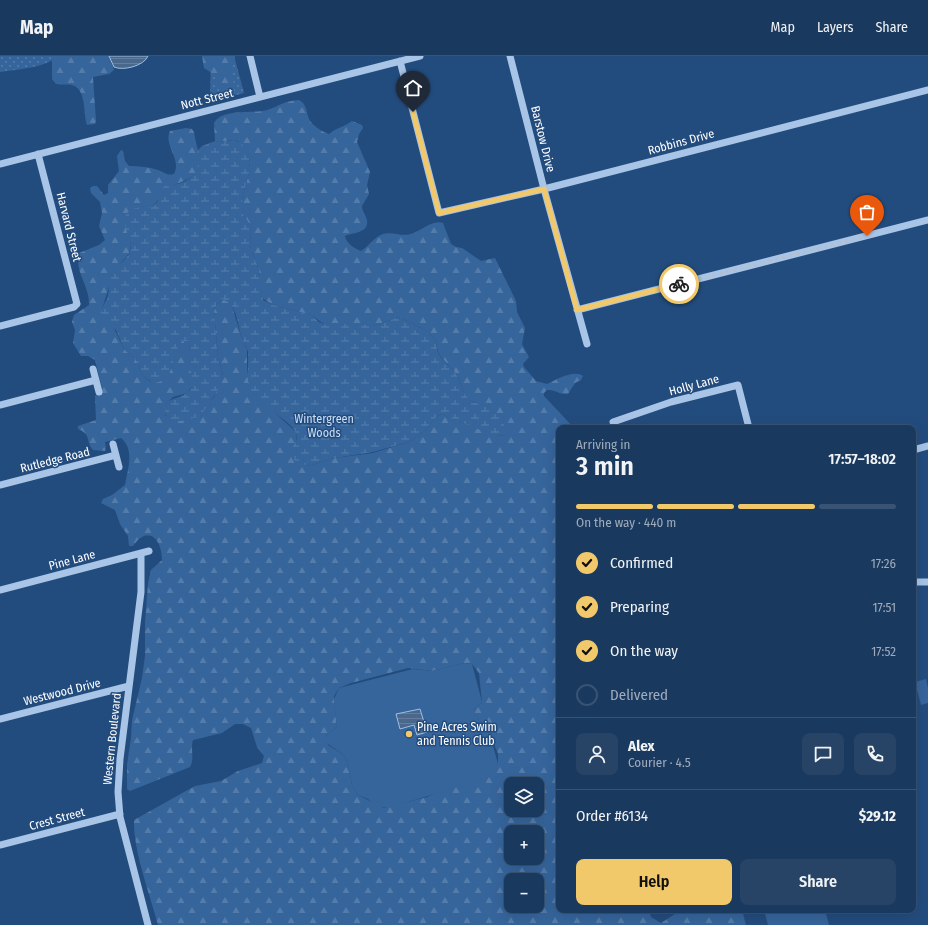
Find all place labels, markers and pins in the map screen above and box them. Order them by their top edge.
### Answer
pin [396,71,430,112]
pin [850,195,884,236]
place label: Pine Acres Swim and Tennis Club [417,720,497,748]
marker: Pine Acres Swim and Tennis Club [404,729,414,739]

